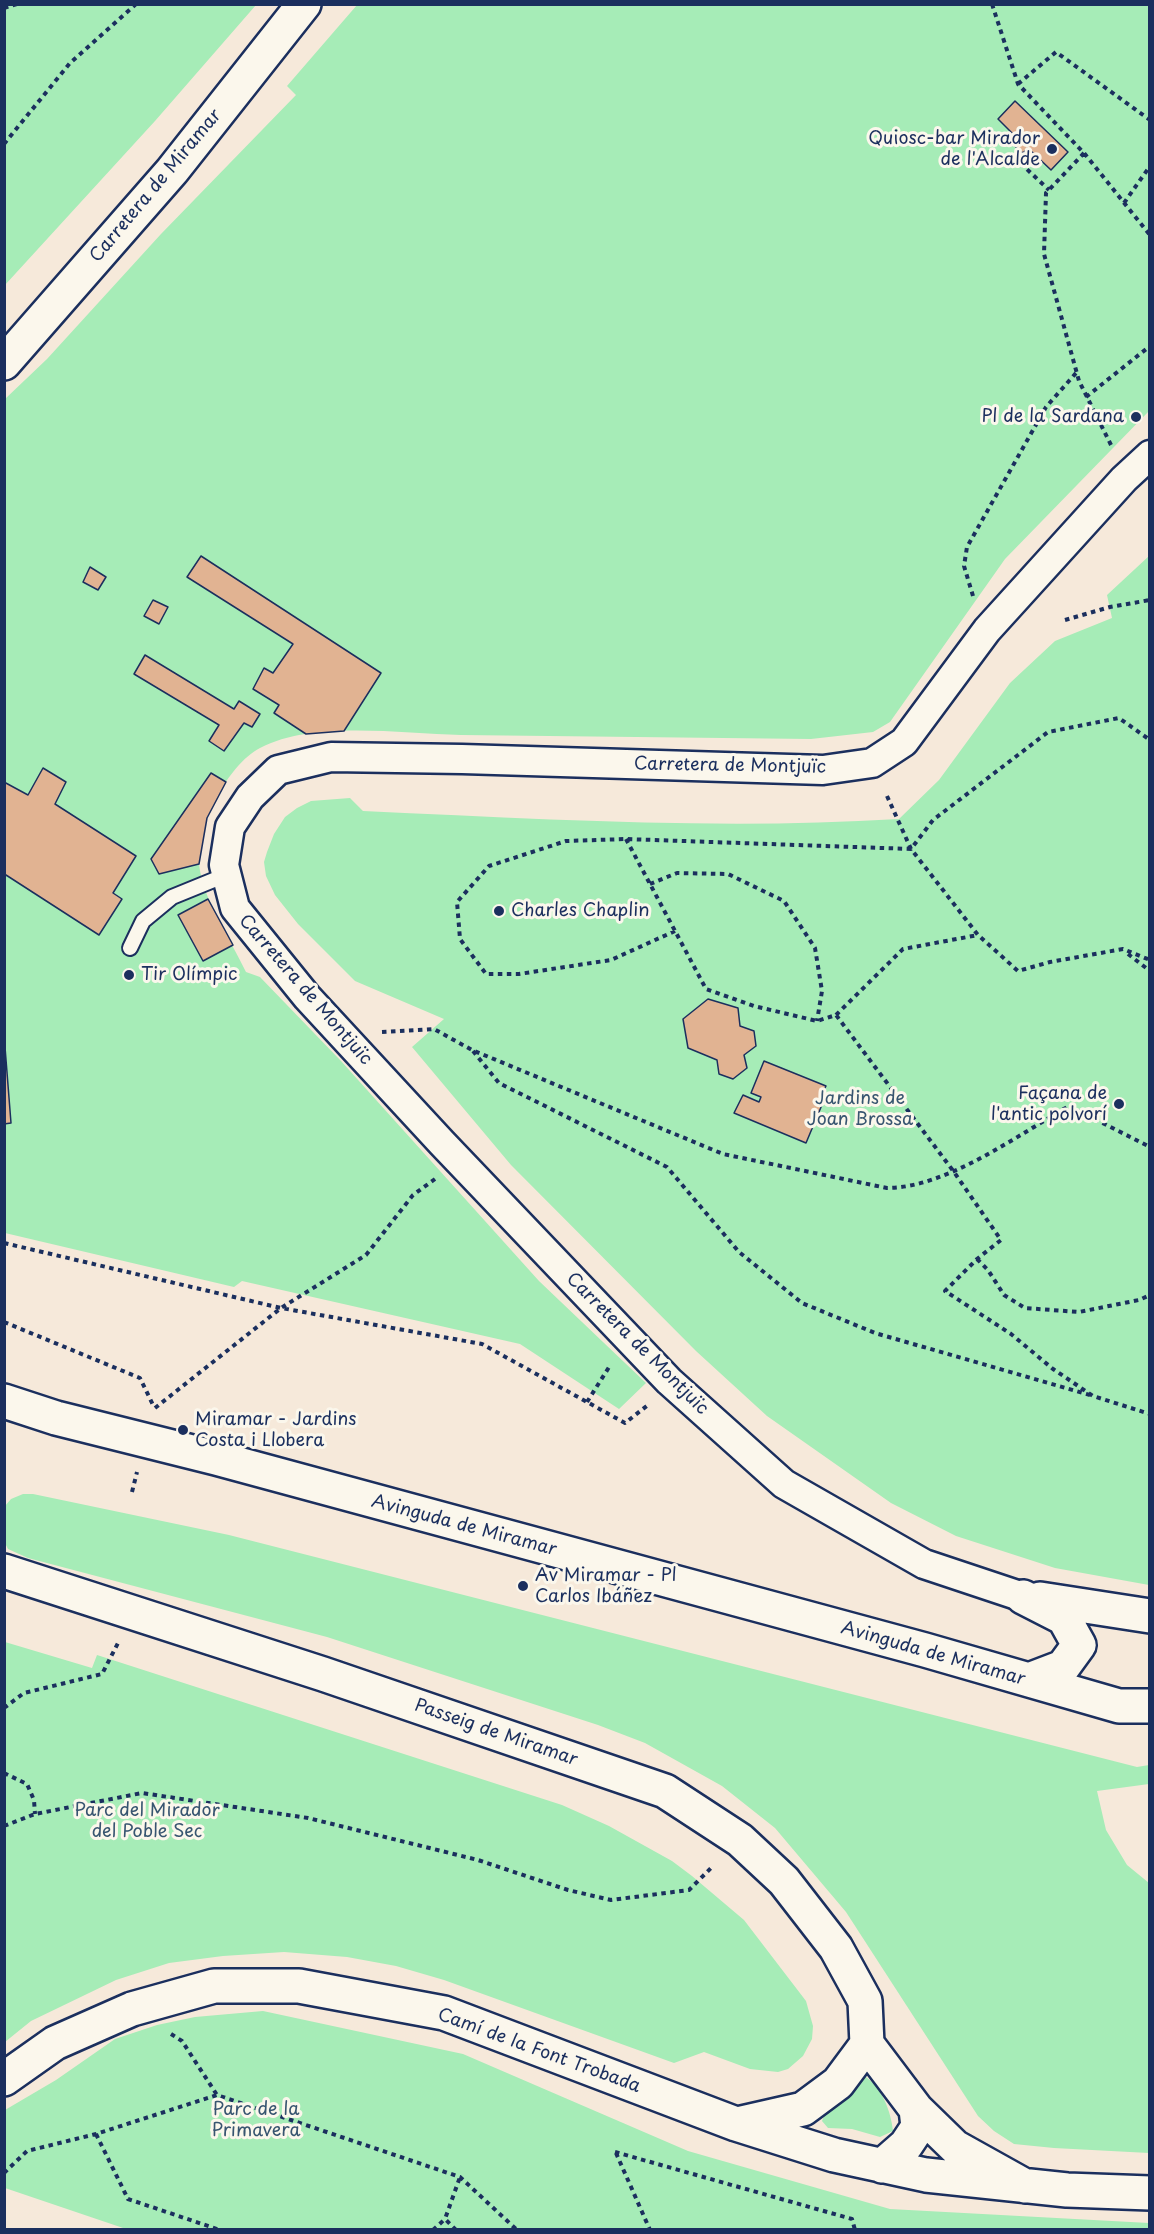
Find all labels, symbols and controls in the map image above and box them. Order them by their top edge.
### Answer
street label: Carretera de Miramar [86,105,226,267]
place label: Quiosc-bar Mirador de l'Alcalde [868,128,1040,170]
marker: Quiosc-bar Mirador de l'Alcalde [1045,142,1059,156]
place label: Pl de la Sardana [982,406,1124,428]
marker: Pl de la Sardana [1129,410,1143,424]
street label: Carretera de Montjuïc [634,754,826,778]
place label: Charles Chaplin [511,900,649,922]
marker: Charles Chaplin [492,904,506,918]
street label: Carretera de Montjuïc [234,910,376,1070]
place label: Tir Olímpic [141,964,237,986]
marker: Tir Olímpic [122,968,136,982]
place label: Façana de l'antic polvorí [991,1083,1107,1126]
park label: Jardins de Joan Brossa [807,1088,913,1130]
marker: Façana de l'antic polvorí [1112,1097,1126,1111]
street label: Carretera de Montjuïc [561,1268,713,1420]
place label: Miramar - Jardins Costa i Llobera [195,1409,356,1452]
marker: Miramar - Jardins Costa i Llobera [176,1423,190,1437]
street label: Avinguda de Miramar [369,1491,559,1561]
place label: Av Miramar - Pl Carlos Ibáñez [535,1565,677,1608]
marker: Av Miramar - Pl Carlos Ibáñez [516,1579,530,1593]
street label: Avinguda de Miramar [838,1617,1028,1691]
street label: Passeig de Miramar [412,1695,580,1771]
park label: Parc del Mirador del Poble Sec [74,1800,220,1842]
street label: Camí de la Font Trobada [435,2004,643,2098]
park label: Parc de la Primavera [212,2099,300,2142]

